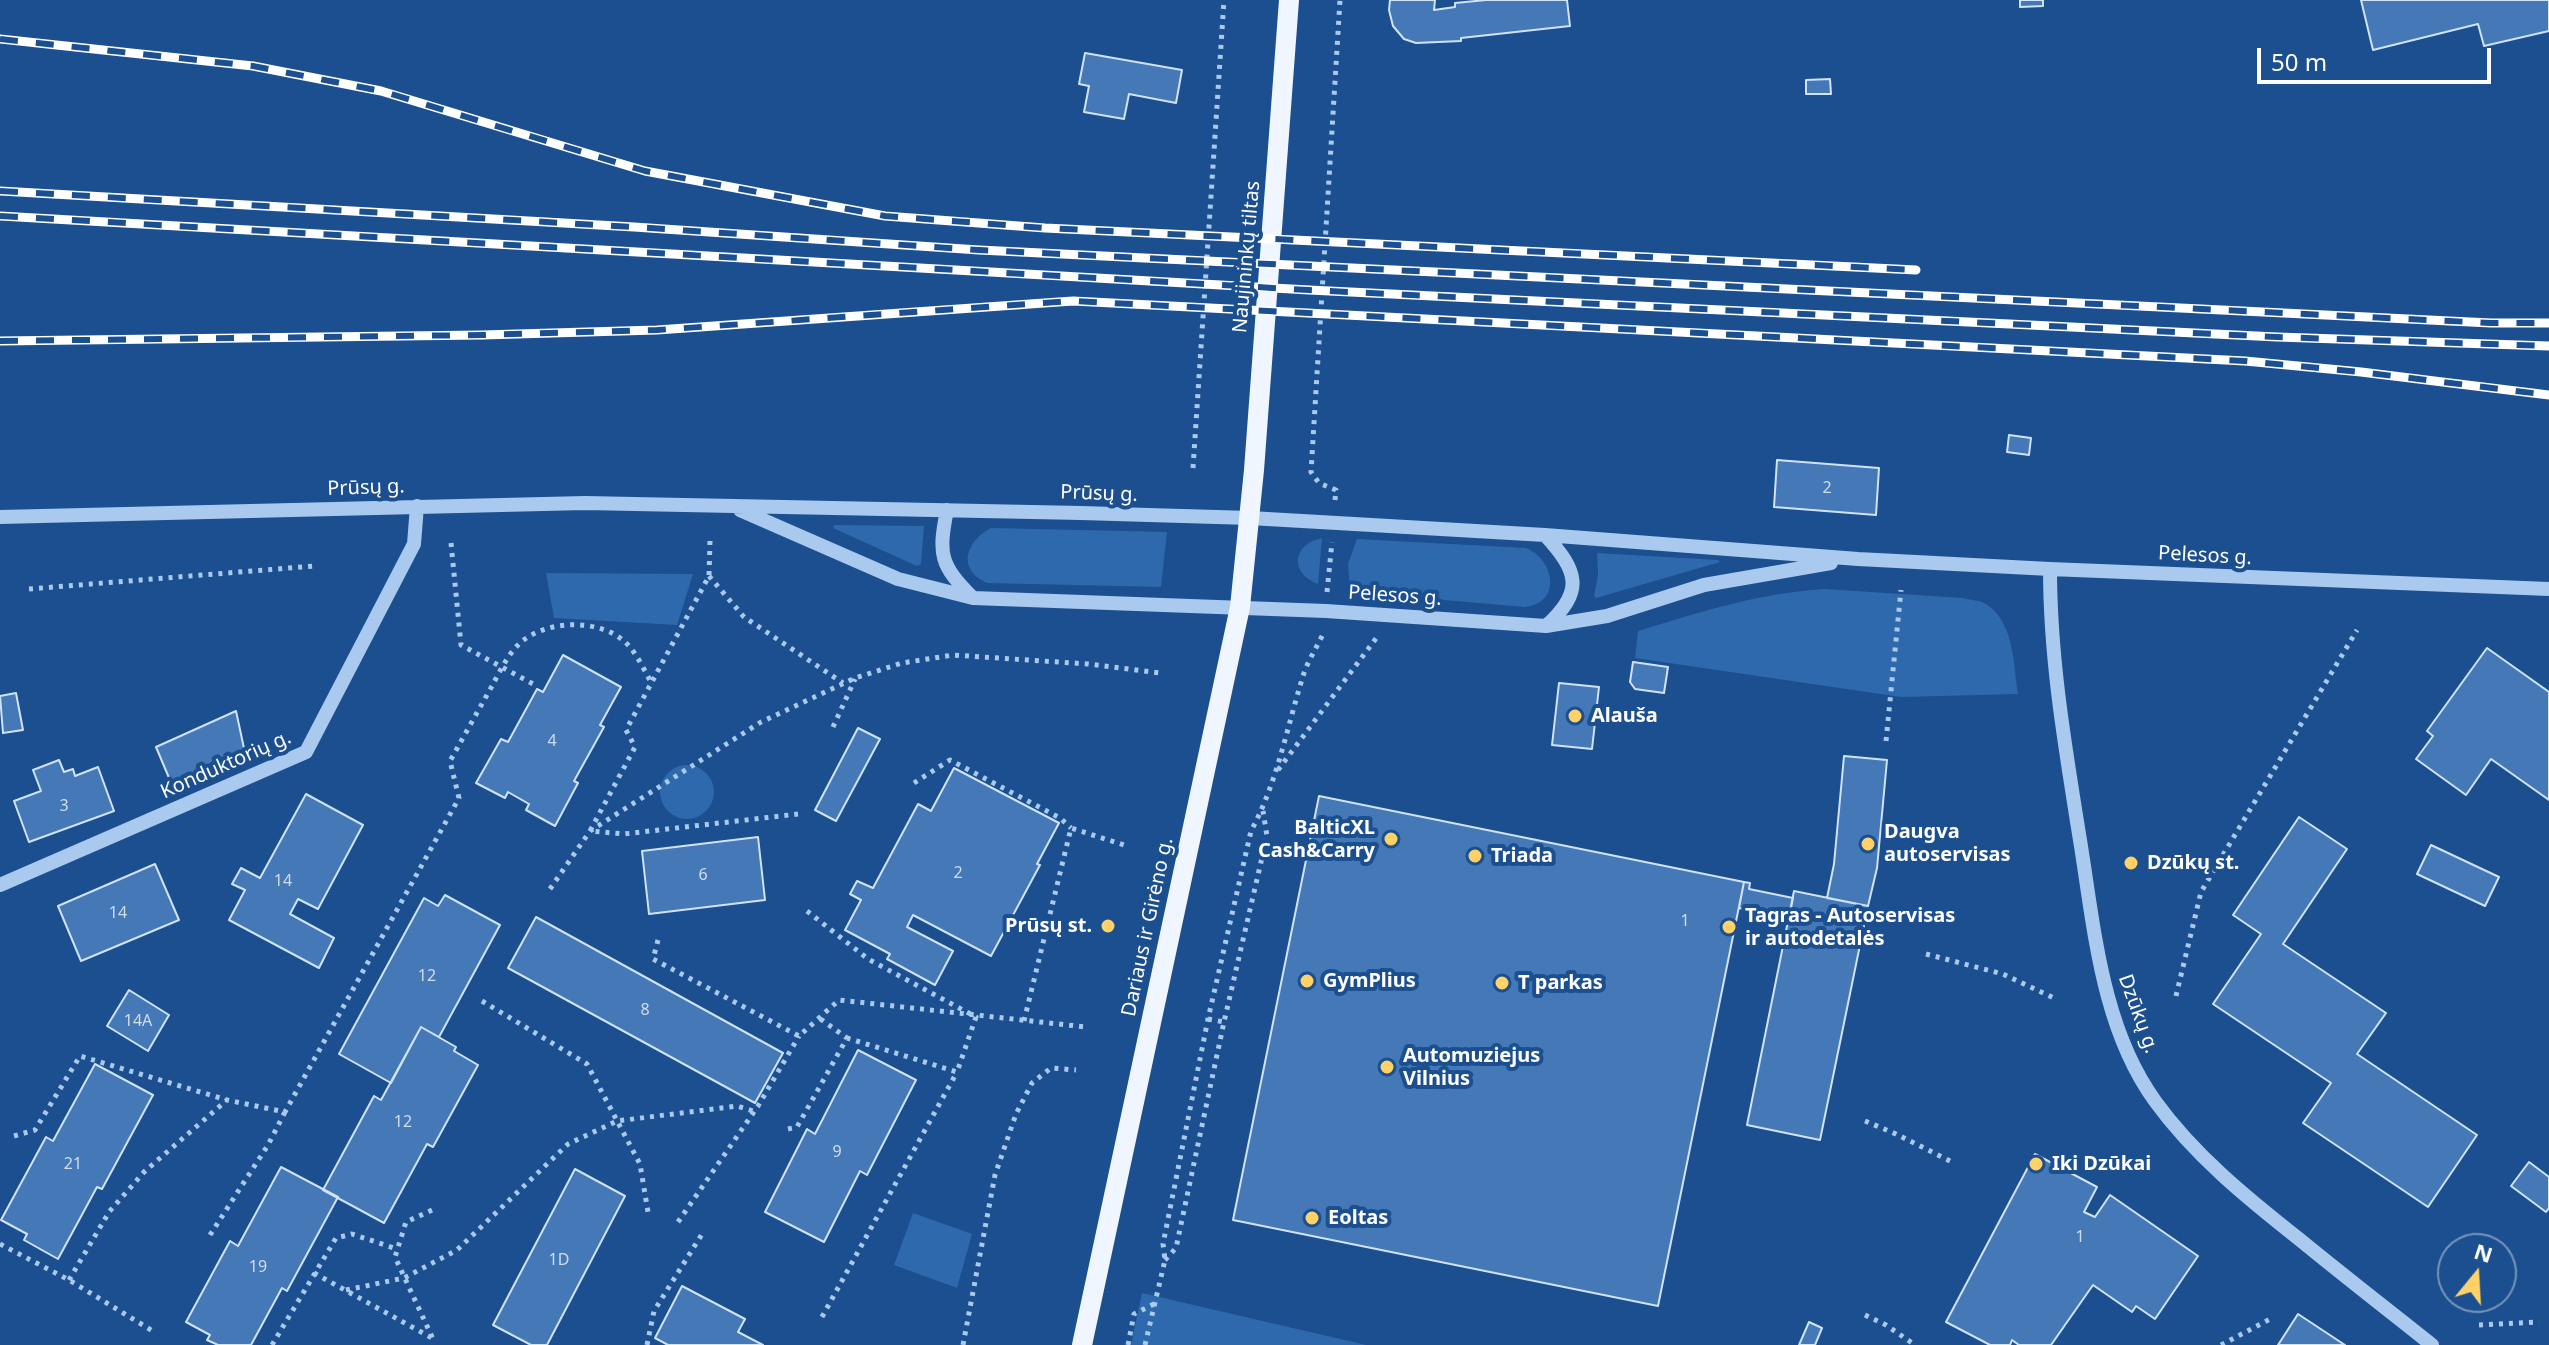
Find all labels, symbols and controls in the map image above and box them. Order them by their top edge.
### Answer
scale bar [2261,32,2495,82]
text: 50 m [2271,45,2327,78]
street label: Naujininkų tiltas [1228,180,1266,334]
street label: Prūsų g. [327,475,405,501]
house number: 2 [1822,478,1832,498]
street label: Prūsų g. [1060,481,1138,507]
street label: Pelesos g. [2157,542,2253,570]
street label: Pelesos g. [1347,581,1443,611]
place label: Alauša [1591,704,1658,728]
marker: Alauša [1566,707,1584,725]
street label: Konduktorių g. [157,726,295,804]
house number: 4 [547,731,557,751]
house number: 3 [59,796,69,816]
place label: BalticXL Cash&Carry [1258,816,1375,863]
place label: Daugva autoservisas [1884,820,2011,867]
marker: BalticXL Cash&Carry [1382,830,1400,848]
street label: Dariaus ir Girėno g. [1117,835,1179,1019]
marker: Daugva autoservisas [1859,835,1877,853]
place label: Triada [1491,844,1553,868]
marker: Triada [1466,847,1484,865]
place label: Dzūkų st. [2147,851,2239,875]
marker: Dzūkų st. [2122,854,2140,872]
house number: 2 [953,863,963,883]
house number: 6 [698,865,708,885]
house number: 14 [274,871,292,891]
house number: 14 [109,903,127,923]
place label: Tagras - Autoservisas ir autodetalės [1745,904,1955,951]
house number: 1 [1680,911,1690,931]
place label: Prūsų st. [1005,914,1092,938]
marker: Prūsų st. [1099,917,1117,935]
marker: Tagras - Autoservisas ir autodetalės [1720,918,1738,936]
house number: 12 [418,966,436,986]
place label: GymPlius [1323,969,1416,993]
place label: T parkas [1518,971,1603,995]
street label: Dzūkų g. [2113,971,2163,1057]
marker: GymPlius [1298,972,1316,990]
marker: T parkas [1493,974,1511,992]
house number: 8 [640,1000,650,1020]
house number: 14A [124,1011,152,1031]
place label: Automuziejus Vilnius [1403,1044,1540,1091]
marker: Automuziejus Vilnius [1378,1058,1396,1076]
house number: 12 [394,1112,412,1132]
house number: 9 [832,1142,842,1162]
place label: Iki Dzūkai [2052,1152,2151,1176]
house number: 21 [64,1154,82,1174]
marker: Iki Dzūkai [2027,1155,2045,1173]
place label: Eoltas [1328,1206,1388,1230]
marker: Eoltas [1303,1209,1321,1227]
house number: 1 [2075,1227,2085,1247]
north arrow [2437,1233,2517,1313]
text: N [2471,1235,2497,1269]
house number: 1D [549,1250,569,1270]
house number: 19 [249,1257,267,1277]

